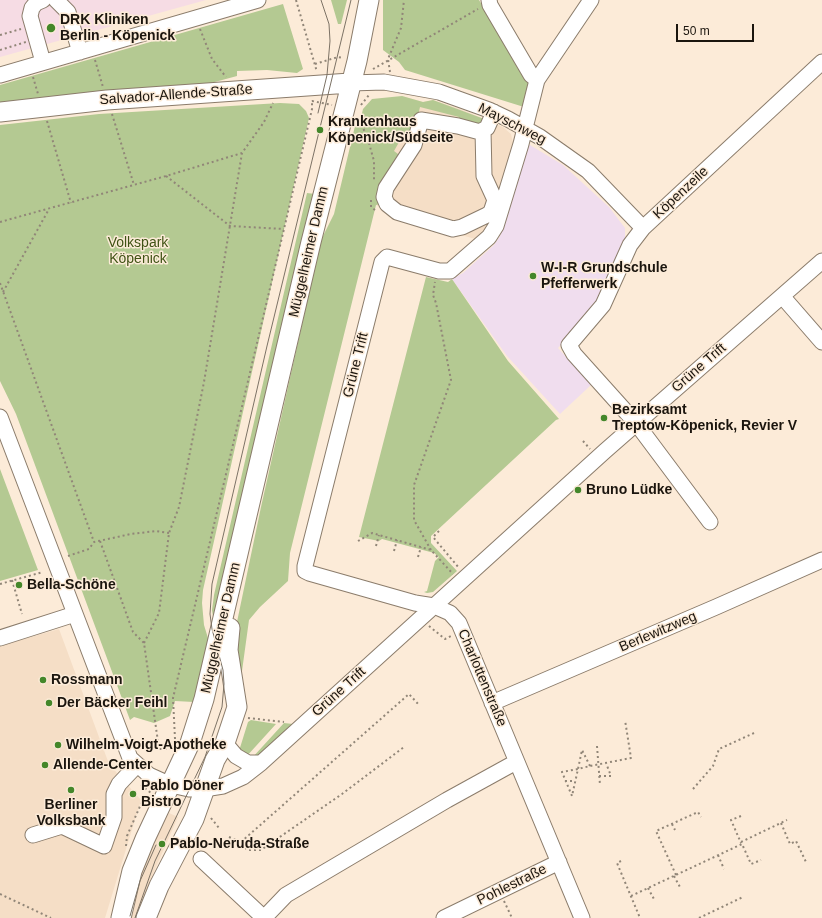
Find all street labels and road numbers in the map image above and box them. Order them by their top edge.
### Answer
street label: Salvador-Allende-Straße [99,81,253,109]
street label: Mayschweg [475,100,549,148]
street label: Köpenzeile [650,163,712,223]
street label: Müggelheimer Damm [286,185,332,319]
street label: Grüne Trift [340,331,372,399]
street label: Grüne Trift [668,340,730,396]
street label: Müggelheimer Damm [198,561,244,695]
street label: Berlewitzweg [617,608,699,656]
street label: Charlottenstraße [454,627,510,729]
street label: Grüne Trift [309,664,369,720]
street label: Pohlestraße [474,861,550,909]

